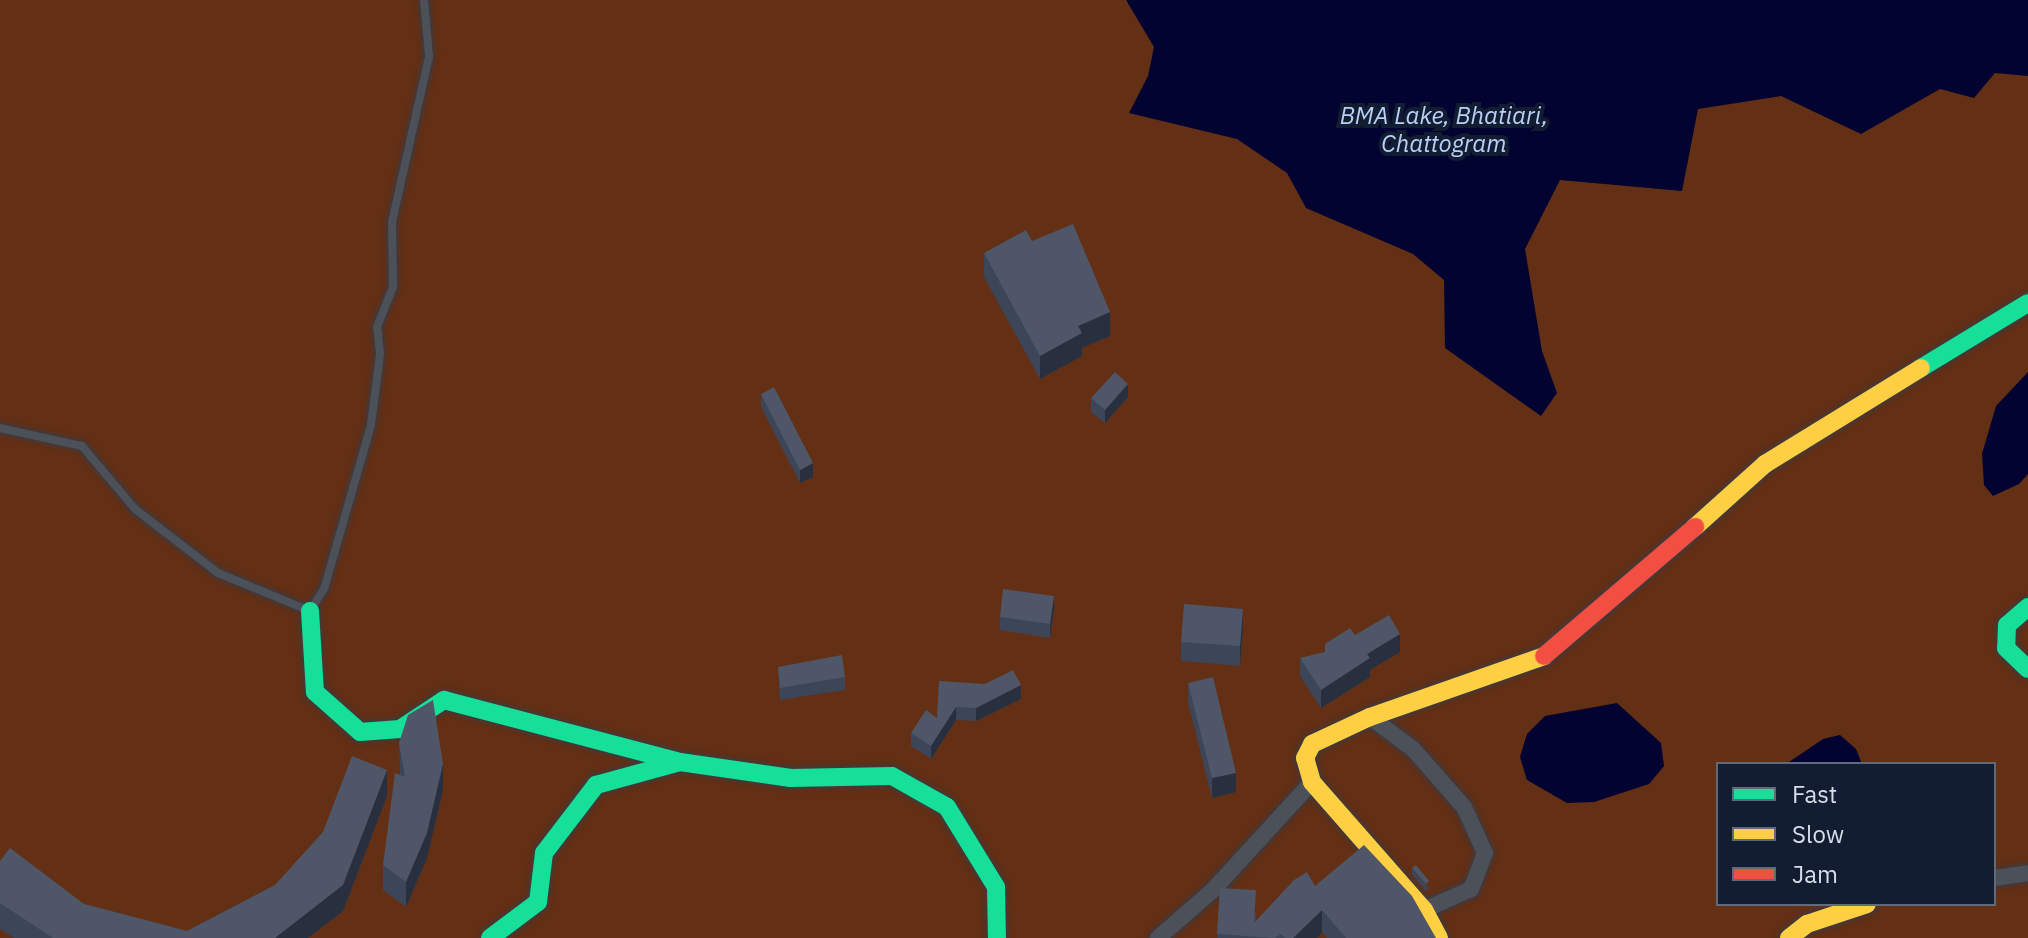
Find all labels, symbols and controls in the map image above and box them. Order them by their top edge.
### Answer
water label: BMA Lake, Bhatiari, Chattogram [1340,102,1548,158]
legend [1716,762,1996,906]
text: Fast [1792,778,1837,810]
text: Slow [1792,818,1844,850]
text: Jam [1792,858,1838,890]

